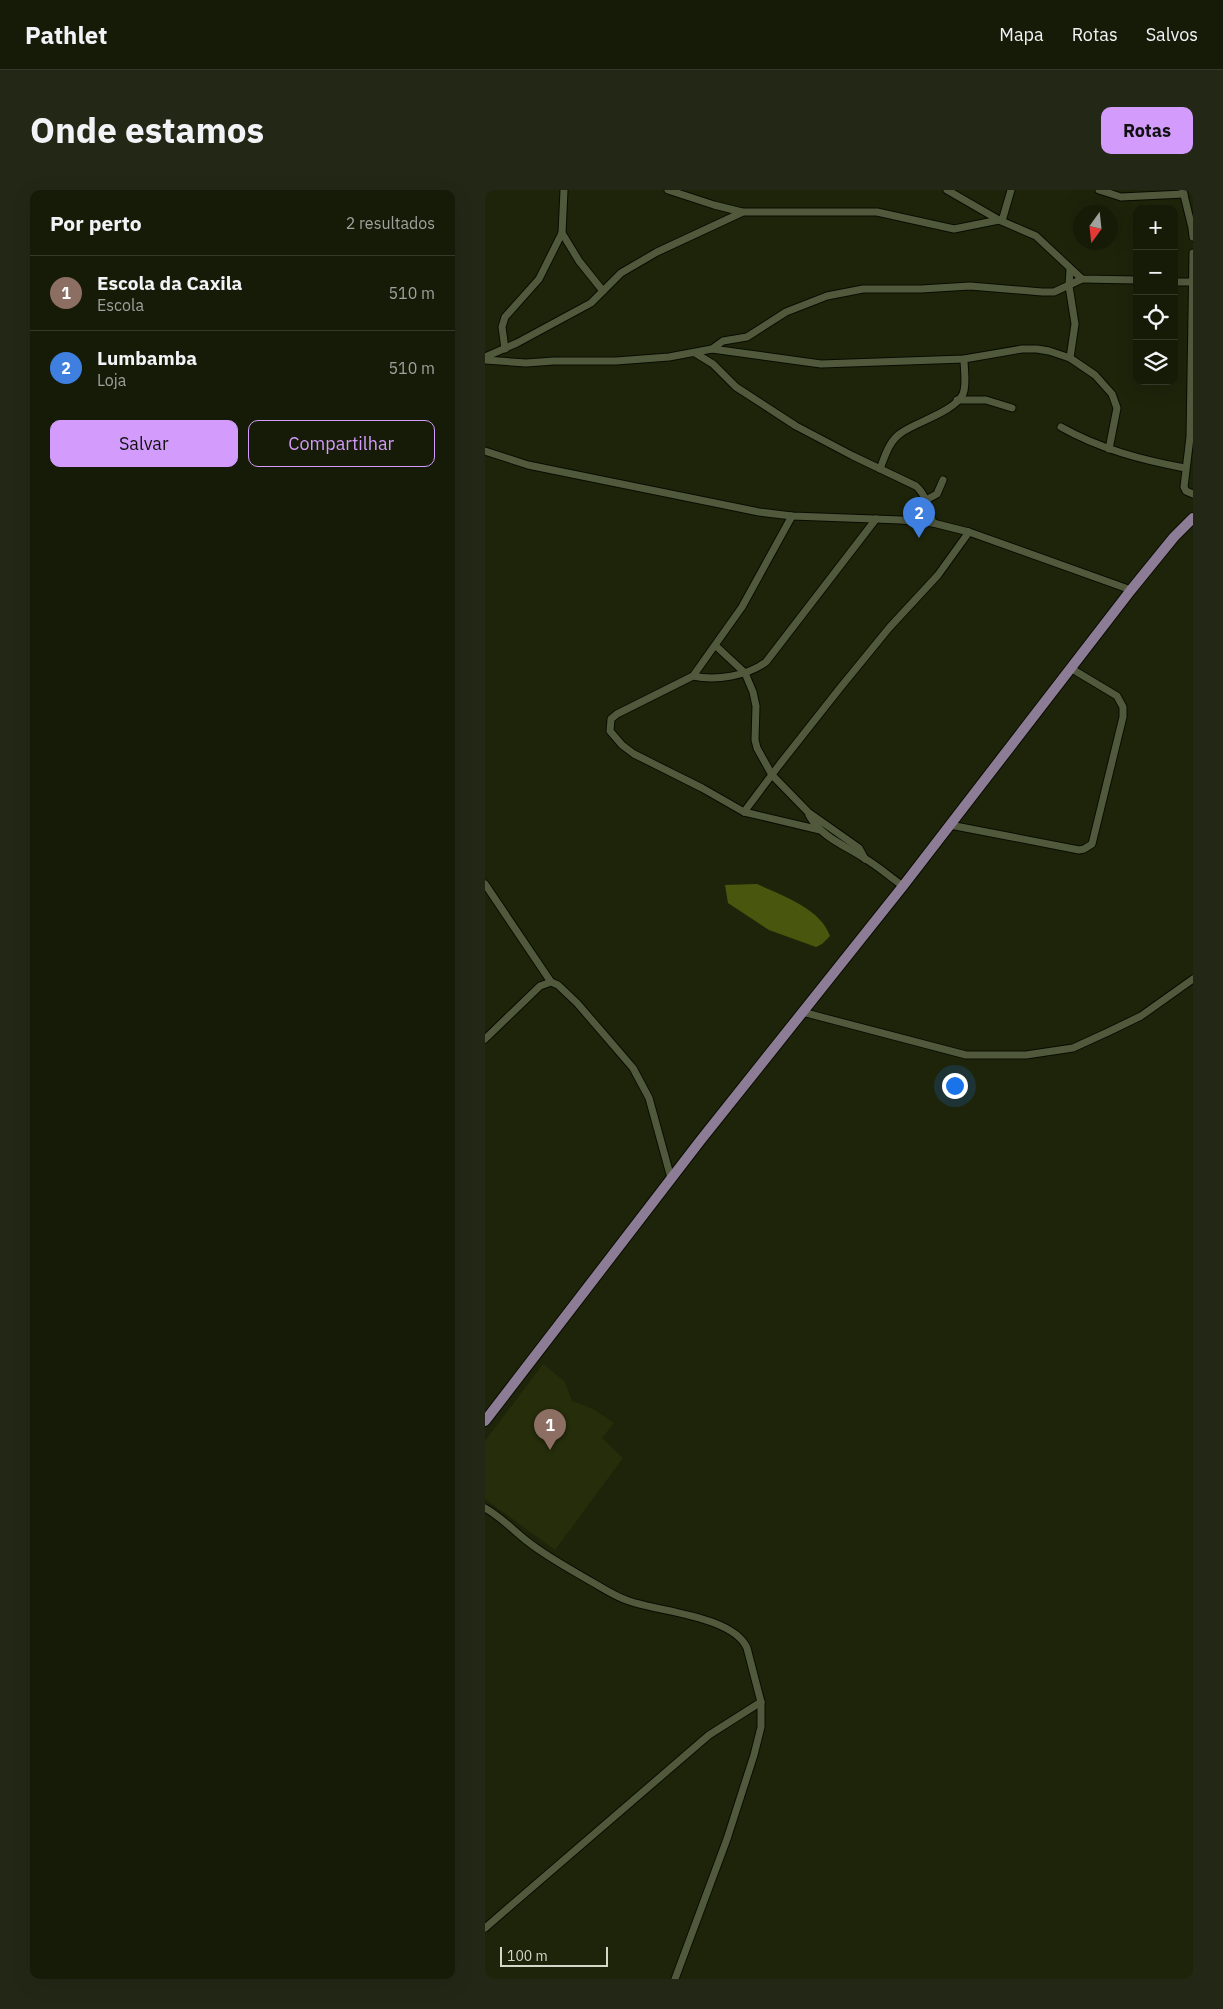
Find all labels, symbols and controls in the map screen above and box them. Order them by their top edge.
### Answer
text: Pathlet [25,19,107,51]
text: Mapa [999,23,1044,46]
text: Rotas [1072,23,1118,46]
text: Salvos [1146,23,1198,46]
text: Onde estamos [30,107,264,153]
button: Rotas [1101,107,1193,154]
north arrow [1073,205,1118,250]
map controls [1133,205,1178,385]
button: + [1133,205,1178,250]
text: Por perto [50,209,142,237]
text: 2 resultados [346,213,435,233]
button: − [1133,250,1178,295]
text: Escola da Caxila [97,271,242,295]
text: 1 [61,283,71,303]
text: 510 m [388,283,435,303]
text: Escola [97,295,144,315]
button: locate [1133,295,1178,340]
button: layers [1133,340,1178,385]
text: Lumbamba [97,346,197,370]
text: 2 [61,358,71,378]
text: 510 m [388,358,435,378]
text: Loja [97,370,126,390]
button: Salvar [50,420,238,467]
button: Compartilhar [248,420,435,467]
pin: 2 [903,497,935,538]
your location [942,1073,968,1099]
pin: 1 [534,1409,566,1450]
scale bar [500,1944,607,1967]
text: 100 m [507,1947,548,1965]

